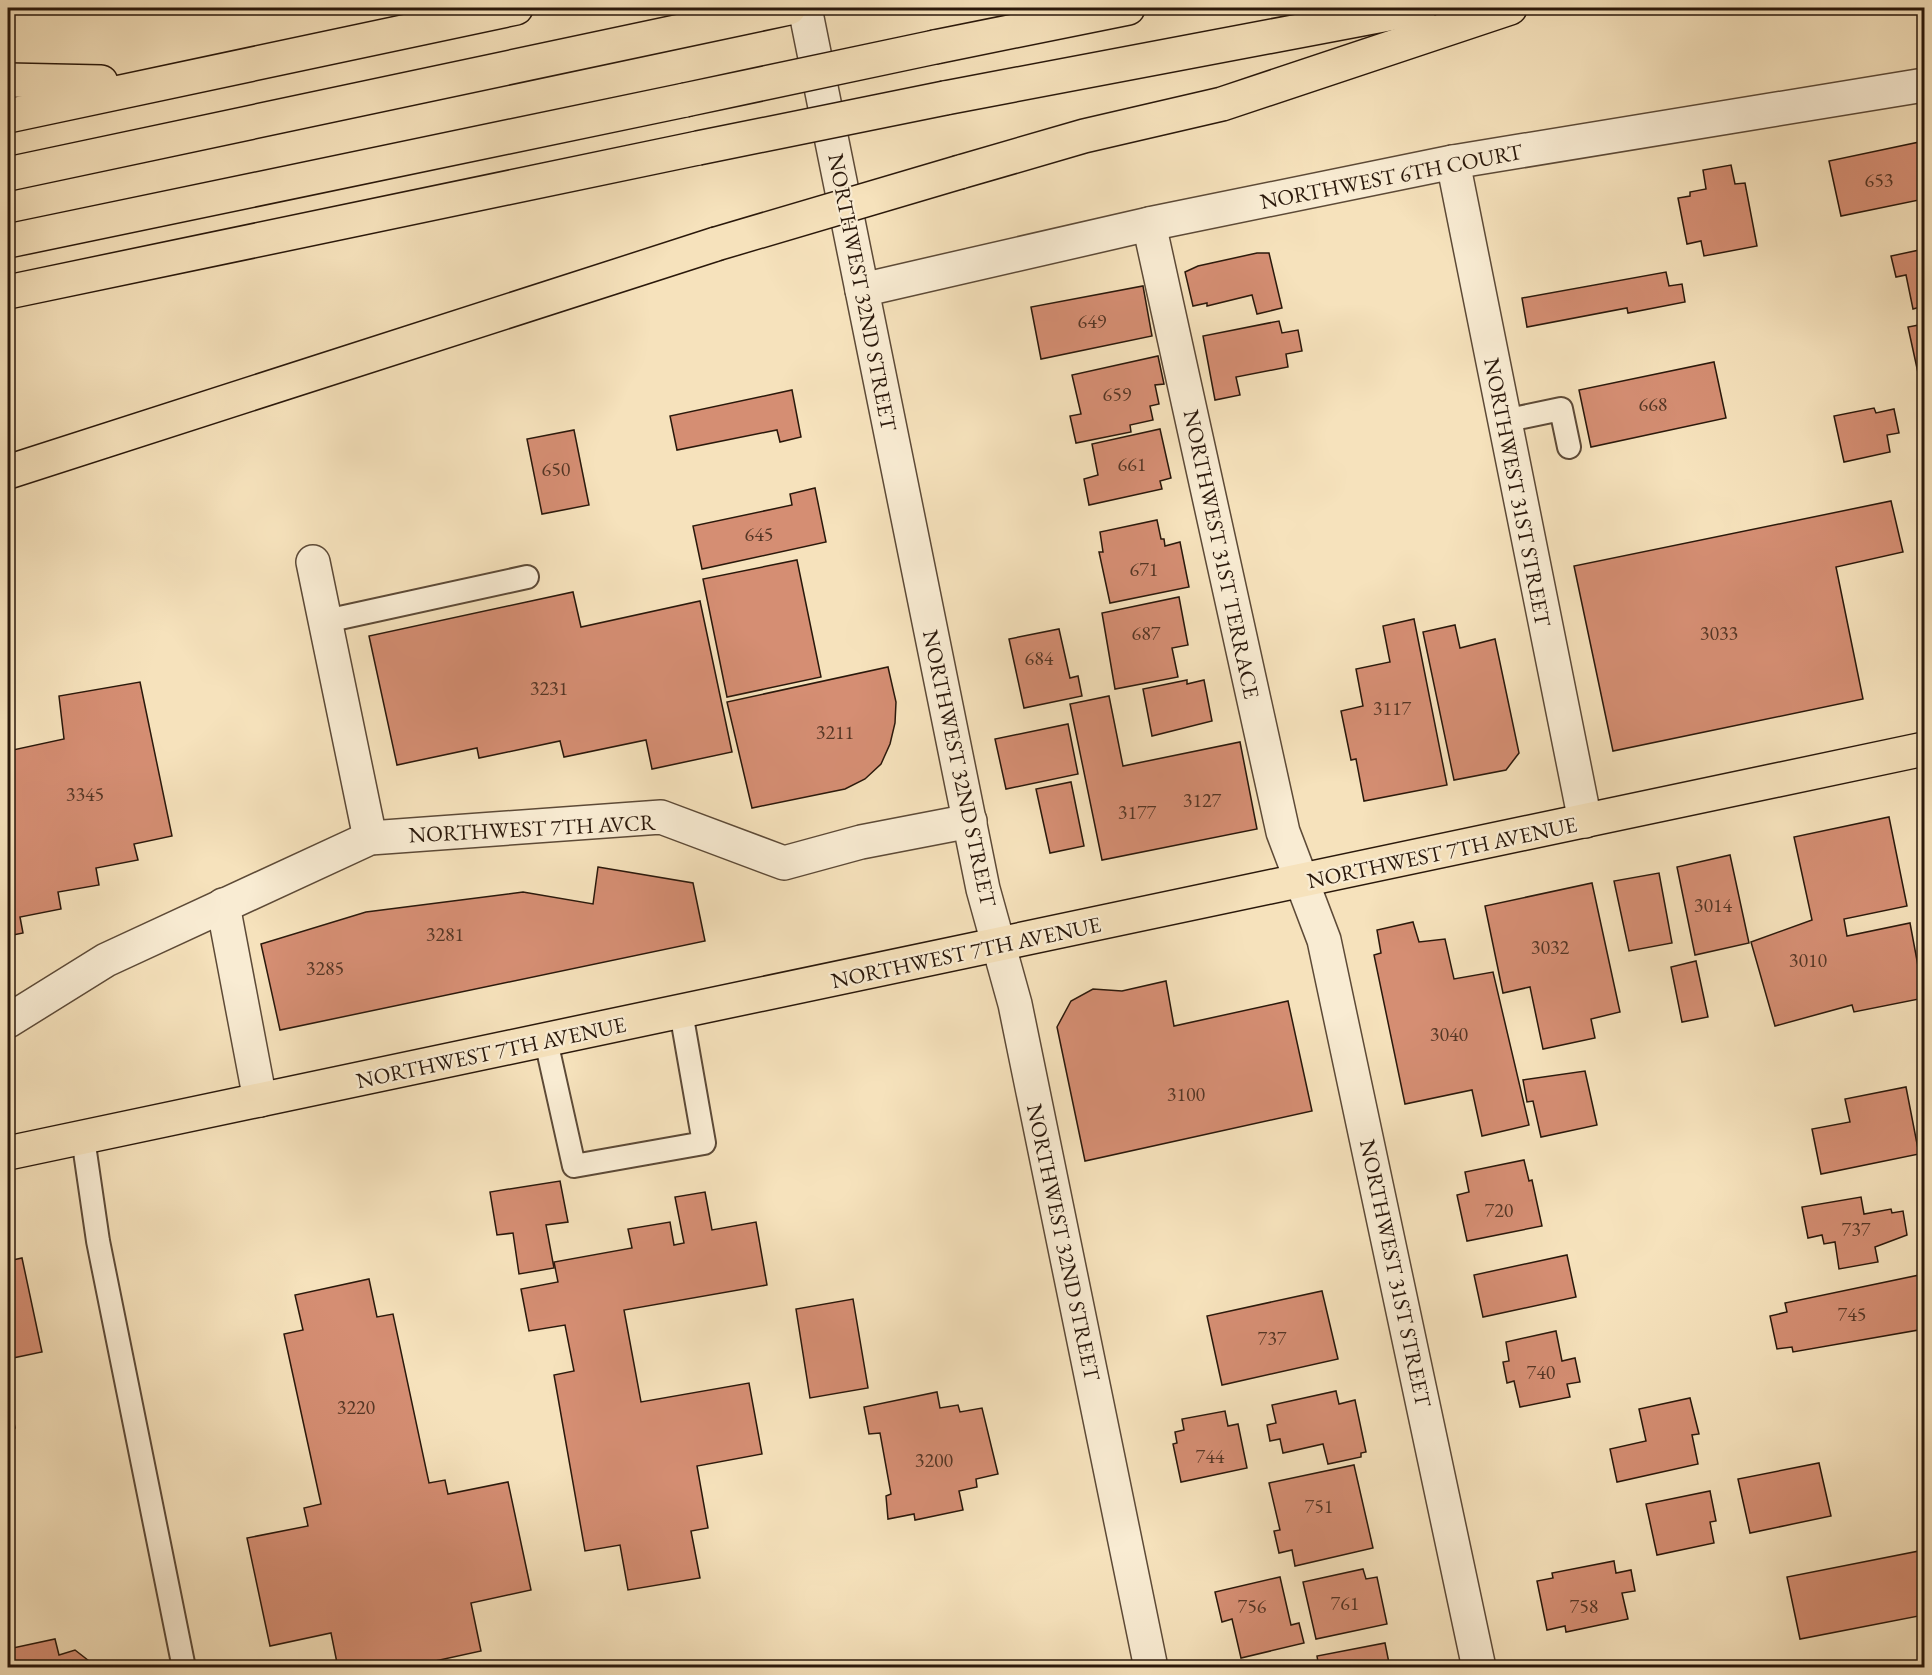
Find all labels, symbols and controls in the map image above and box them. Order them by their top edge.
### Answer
street label: NORTHWEST 6TH COURT [1257,137,1525,216]
street label: NORTHWEST 32ND STREET [821,151,904,433]
house number: 653 [1865,167,1893,193]
house number: 649 [1078,308,1107,334]
street label: NORTHWEST 31ST STREET [1477,355,1558,629]
house number: 659 [1103,381,1132,407]
house number: 668 [1639,391,1667,417]
street label: NORTHWEST 31ST TERRACE [1177,407,1266,701]
house number: 661 [1118,451,1146,477]
house number: 650 [542,456,571,482]
house number: 645 [745,521,773,547]
house number: 671 [1130,556,1158,582]
house number: 687 [1132,620,1161,646]
house number: 3033 [1700,620,1738,646]
street label: NORTHWEST 32ND STREET [916,627,1003,909]
house number: 684 [1025,645,1054,671]
house number: 3231 [530,675,568,701]
house number: 3117 [1373,695,1412,721]
house number: 3211 [816,719,854,745]
house number: 3345 [66,781,104,807]
house number: 3127 [1183,787,1222,813]
house number: 3177 [1118,799,1157,825]
street label: NORTHWEST 7TH AVCR [408,808,657,849]
street label: NORTHWEST 7TH AVENUE [1305,810,1580,895]
house number: 3014 [1694,892,1733,918]
street label: NORTHWEST 7TH AVENUE [829,910,1104,995]
house number: 3281 [426,921,464,947]
house number: 3032 [1531,934,1570,960]
house number: 3010 [1789,947,1828,973]
house number: 3285 [306,955,344,981]
street label: NORTHWEST 7TH AVENUE [354,1010,629,1095]
house number: 3040 [1430,1021,1469,1047]
house number: 3100 [1167,1081,1206,1107]
street label: NORTHWEST 32ND STREET [1020,1101,1107,1383]
street label: NORTHWEST 31ST STREET [1353,1137,1438,1410]
house number: 720 [1485,1197,1514,1223]
house number: 737 [1842,1216,1871,1242]
house number: 745 [1838,1301,1866,1327]
house number: 737 [1258,1325,1287,1351]
house number: 740 [1527,1359,1556,1385]
house number: 3220 [337,1394,376,1420]
house number: 744 [1196,1443,1225,1469]
house number: 3200 [915,1447,954,1473]
house number: 751 [1305,1493,1333,1519]
house number: 761 [1331,1590,1359,1616]
house number: 756 [1238,1593,1267,1619]
house number: 758 [1570,1593,1598,1619]

